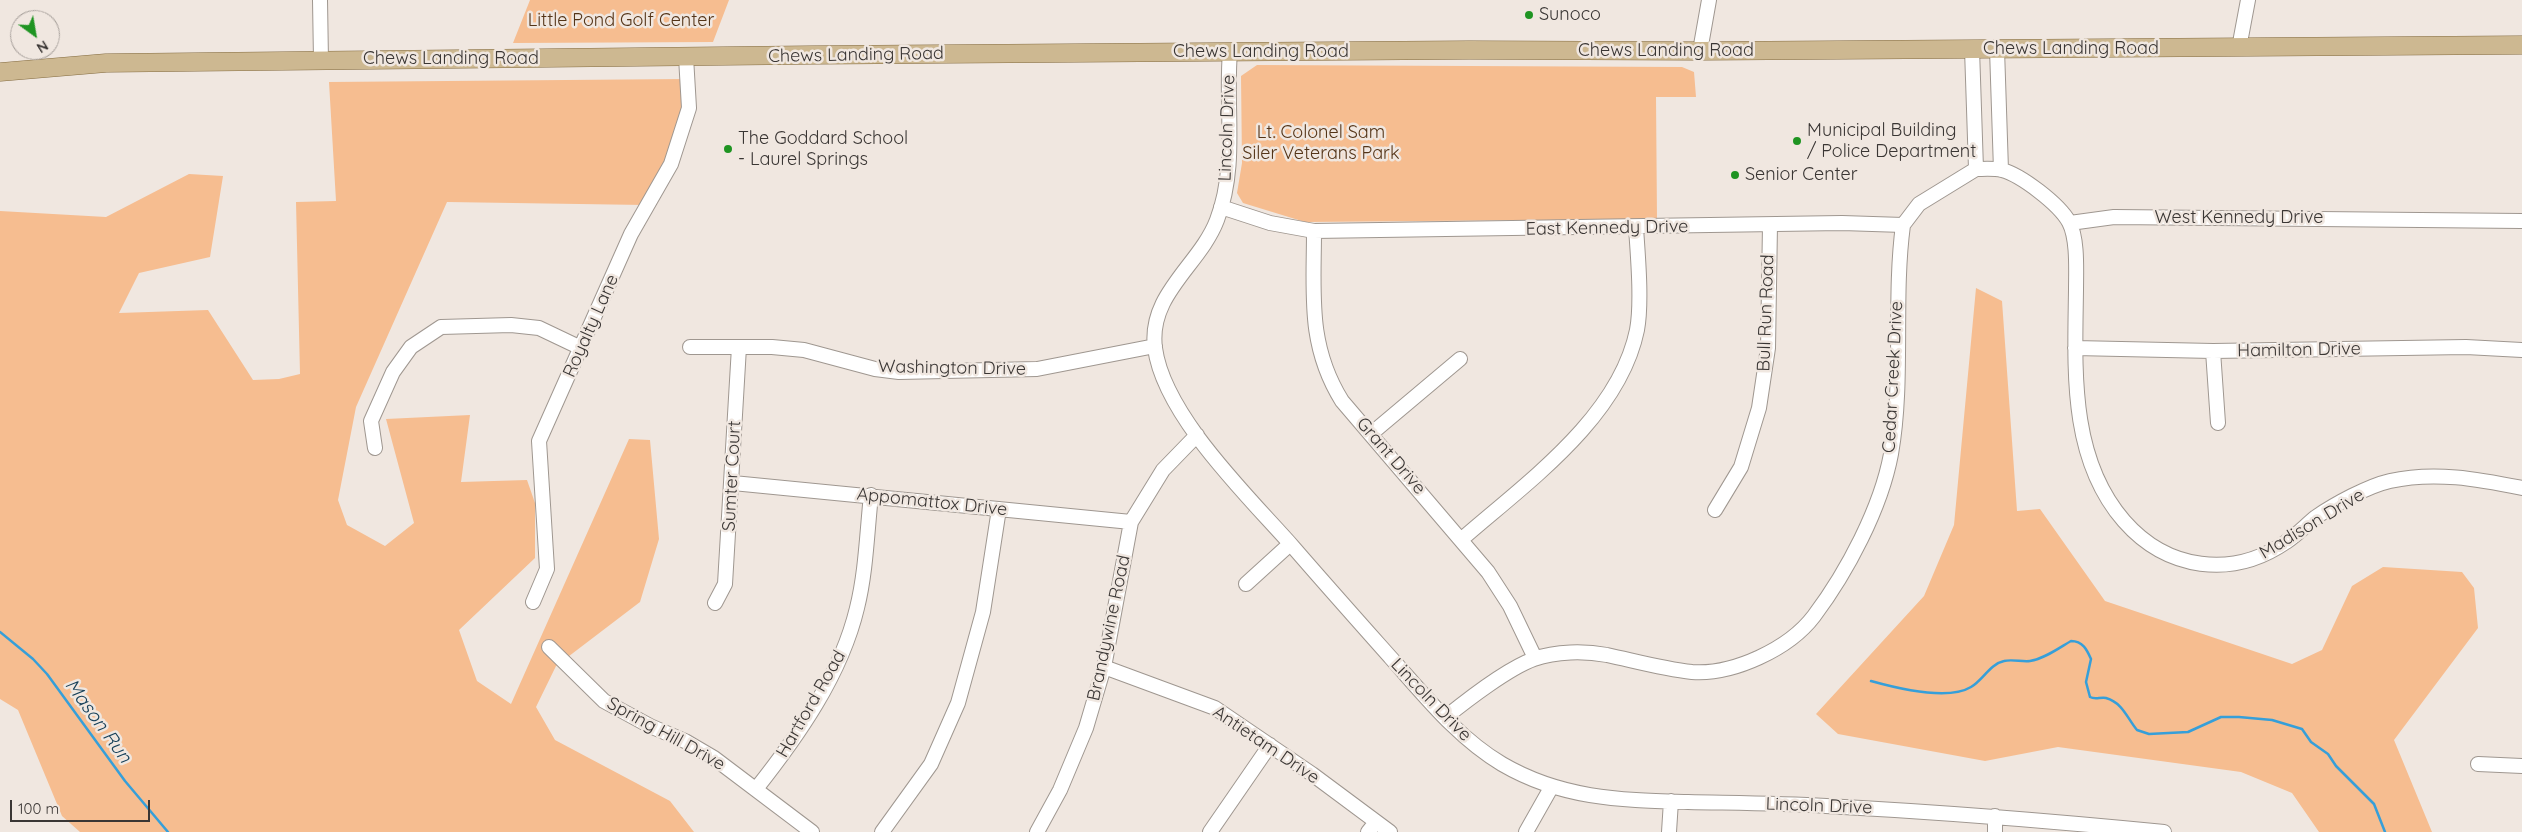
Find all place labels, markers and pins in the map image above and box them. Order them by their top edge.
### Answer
place label: Sunoco [1539,4,1601,26]
marker: Sunoco [1523,9,1535,21]
place label: Municipal Building / Police Department [1807,120,1976,162]
place label: The Goddard School - Laurel Springs [738,128,908,170]
marker: Municipal Building / Police Department [1791,135,1803,147]
marker: The Goddard School - Laurel Springs [722,143,734,155]
place label: Senior Center [1745,164,1858,186]
marker: Senior Center [1729,169,1741,181]

